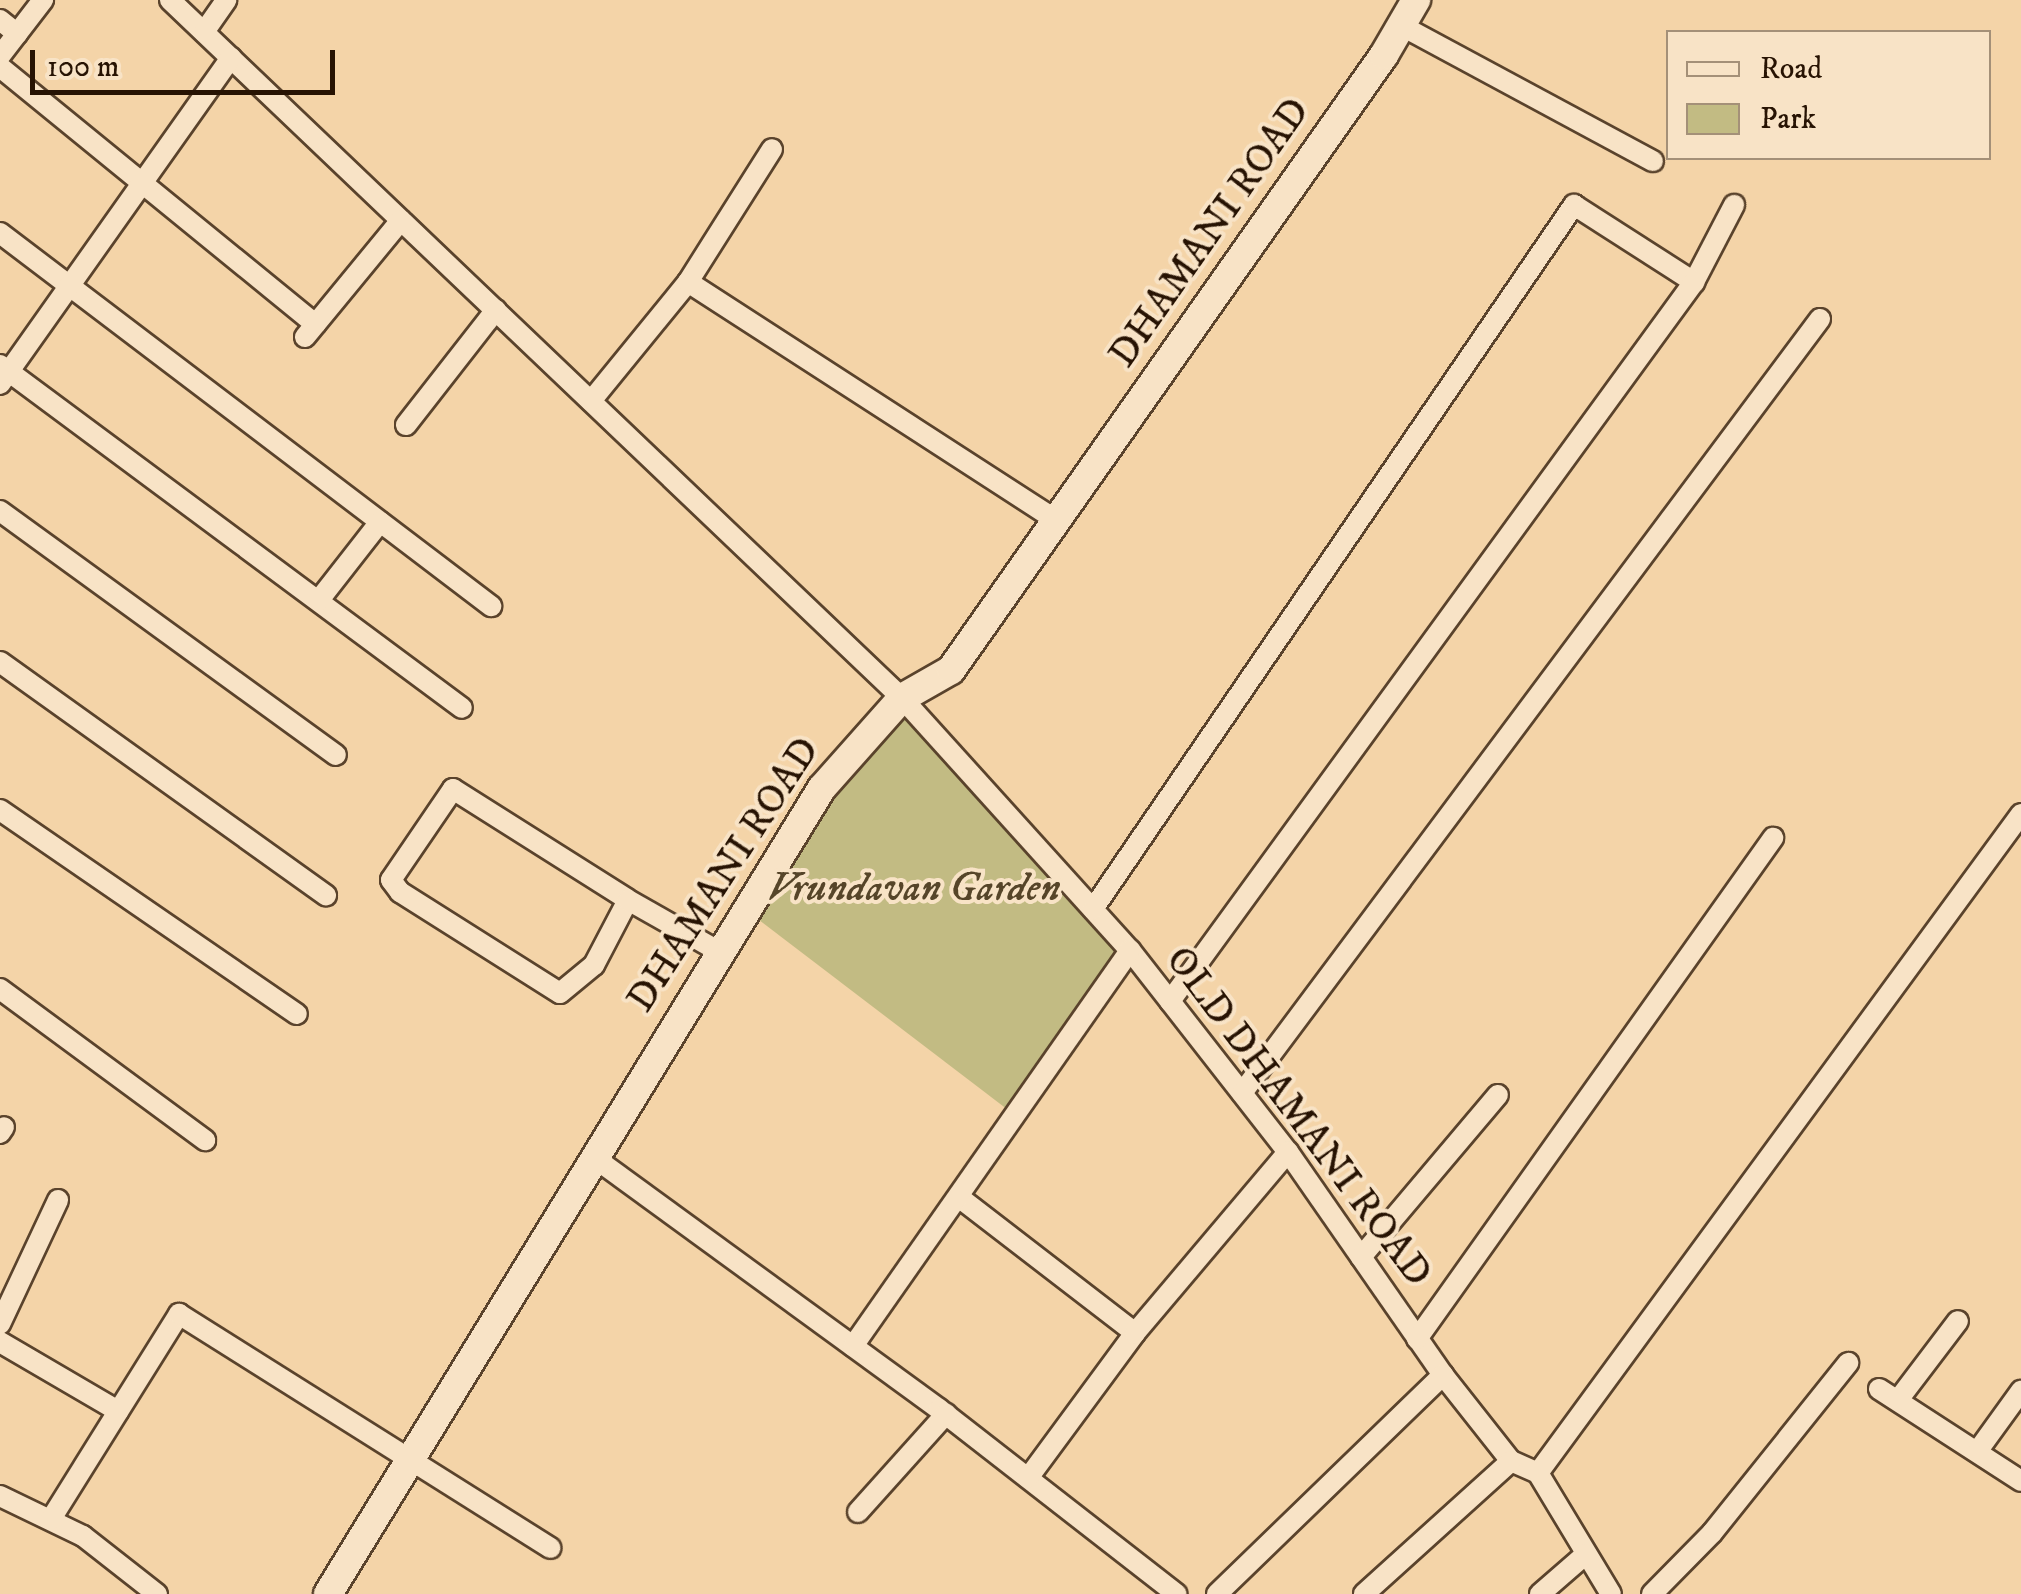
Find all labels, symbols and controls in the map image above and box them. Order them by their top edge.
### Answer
scale bar [35,30,340,92]
legend [1666,30,1991,160]
text: 100 m [47,49,119,86]
text: Road [1760,51,1822,88]
street label: DHAMANI ROAD [1099,89,1321,377]
text: Park [1760,101,1816,138]
street label: DHAMANI ROAD [617,729,831,1021]
park label: Vrundavan Garden [768,865,1060,913]
street label: OLD DHAMANI ROAD [1155,938,1441,1296]

